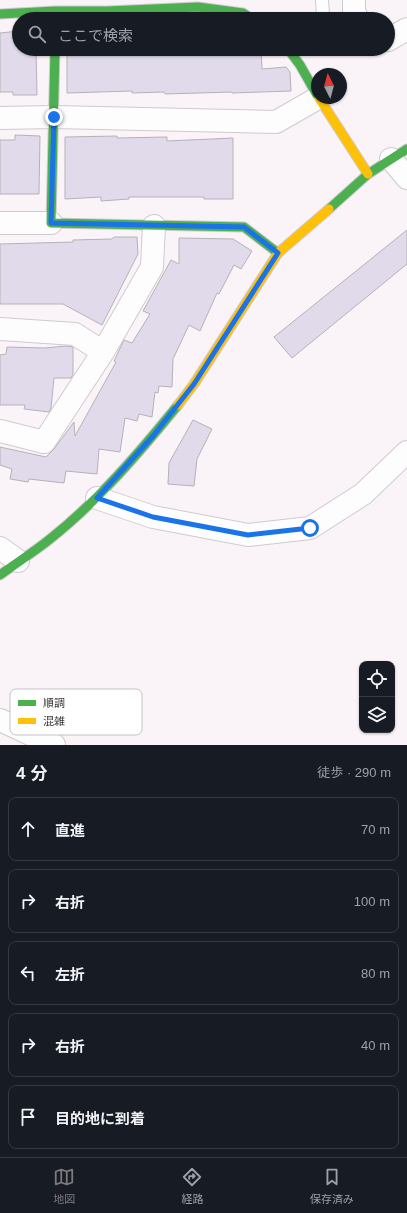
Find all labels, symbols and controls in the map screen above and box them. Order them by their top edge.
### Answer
search box [12,12,395,56]
icon: search [26,23,48,45]
text: ここで検索 [58,27,133,44]
north arrow [311,68,347,104]
route end [45,108,63,126]
route start [301,519,319,537]
map controls [359,661,395,733]
button: locate [359,661,395,697]
legend [10,689,142,735]
text: 順調 [43,697,65,709]
button: layers [359,697,395,733]
text: 混雑 [43,715,65,727]
text: 4 分 [16,764,47,783]
text: 徒歩 · 290 m [317,765,391,780]
icon: ahead [17,818,39,840]
text: 直進 [55,822,85,839]
text: 70 m [361,822,390,837]
icon: right [17,890,39,912]
text: 右折 [55,894,85,911]
text: 100 m [354,894,390,909]
icon: left [17,962,39,984]
text: 左折 [55,966,85,983]
text: 80 m [361,966,390,981]
icon: right [17,1034,39,1056]
text: 右折 [55,1038,85,1055]
text: 40 m [361,1038,390,1053]
icon: arrive [17,1106,39,1128]
text: 目的地に到着 [55,1110,145,1127]
tab: 地図 [53,1166,75,1206]
tab: 経路 [181,1166,203,1206]
tab: 保存済み [310,1166,354,1206]

